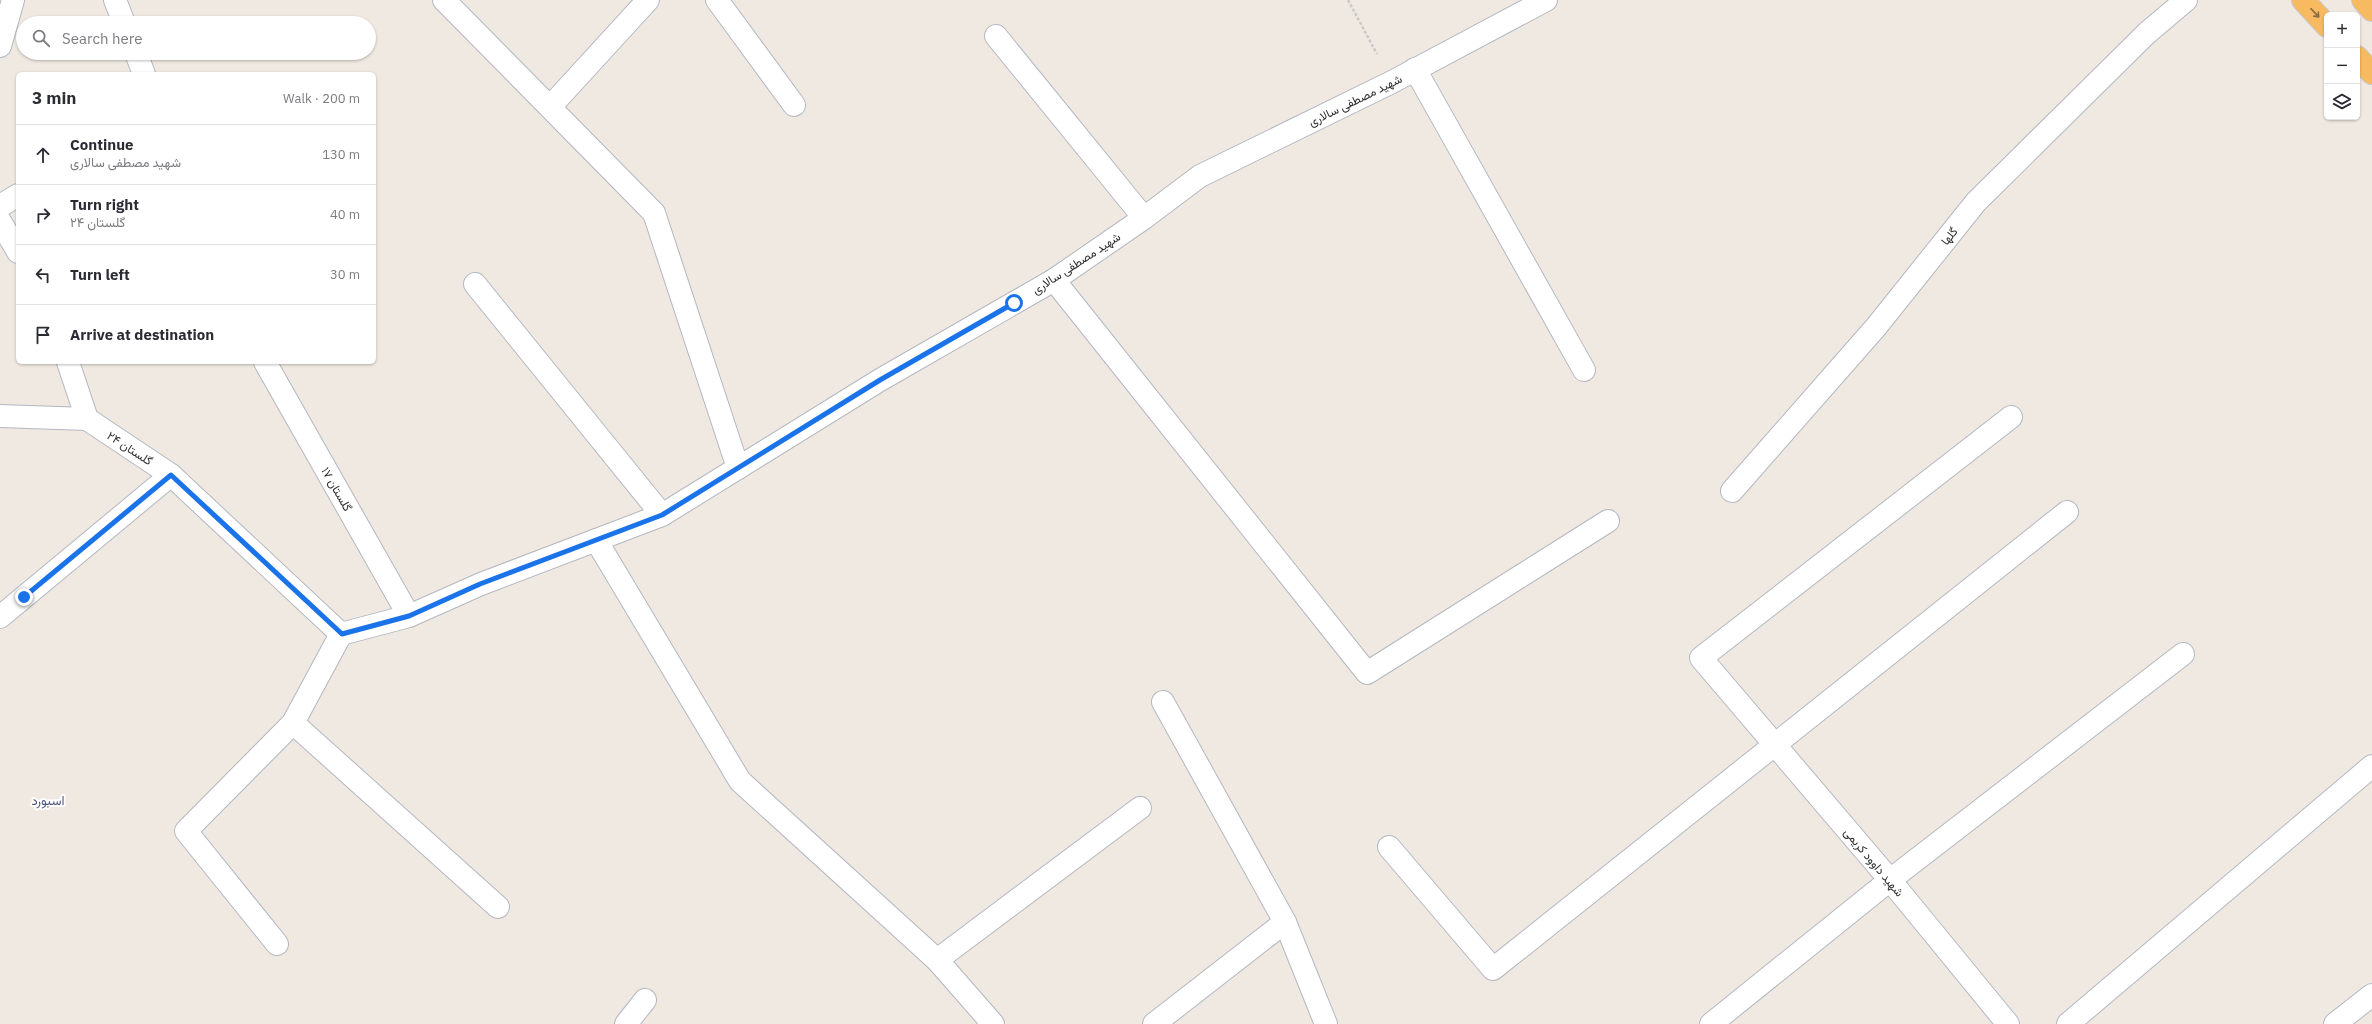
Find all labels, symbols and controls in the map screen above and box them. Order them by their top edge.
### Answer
one-way arrow [2310,8,2320,18]
map controls [2324,12,2360,120]
button: + [2324,12,2360,48]
search box [16,16,376,60]
icon: search [30,27,52,49]
text: Search here [62,29,142,48]
button: − [2324,48,2360,84]
street label: شهید مصطفی سالاری [1306,71,1405,130]
button: layers [2324,84,2360,120]
text: 3 min [32,87,76,109]
text: Walk · 200 m [283,90,360,107]
text: Continue [70,135,134,154]
icon: ahead [32,144,54,166]
text: 130 m [322,146,360,163]
text: شهید مصطفی سالاری [70,154,181,171]
text: Turn right [70,195,139,214]
icon: right [32,204,54,226]
text: 40 m [330,206,360,223]
text: گلستان ۲۴ [70,214,125,231]
street label: گلها [1937,224,1961,248]
street label: شهید مصطفی سالاری [1029,229,1124,298]
icon: left [32,264,54,286]
text: Turn left [70,265,130,284]
text: 30 m [330,266,360,283]
route start [1005,294,1023,312]
icon: arrive [32,324,54,346]
text: Arrive at destination [70,325,214,344]
street label: گلستان ۲۴ [104,428,156,468]
street label: گلستان ۱۷ [318,464,356,514]
route end [15,588,33,606]
district label: اسبورد [31,792,65,809]
street label: شهید داوود کریمی [1840,825,1907,900]

